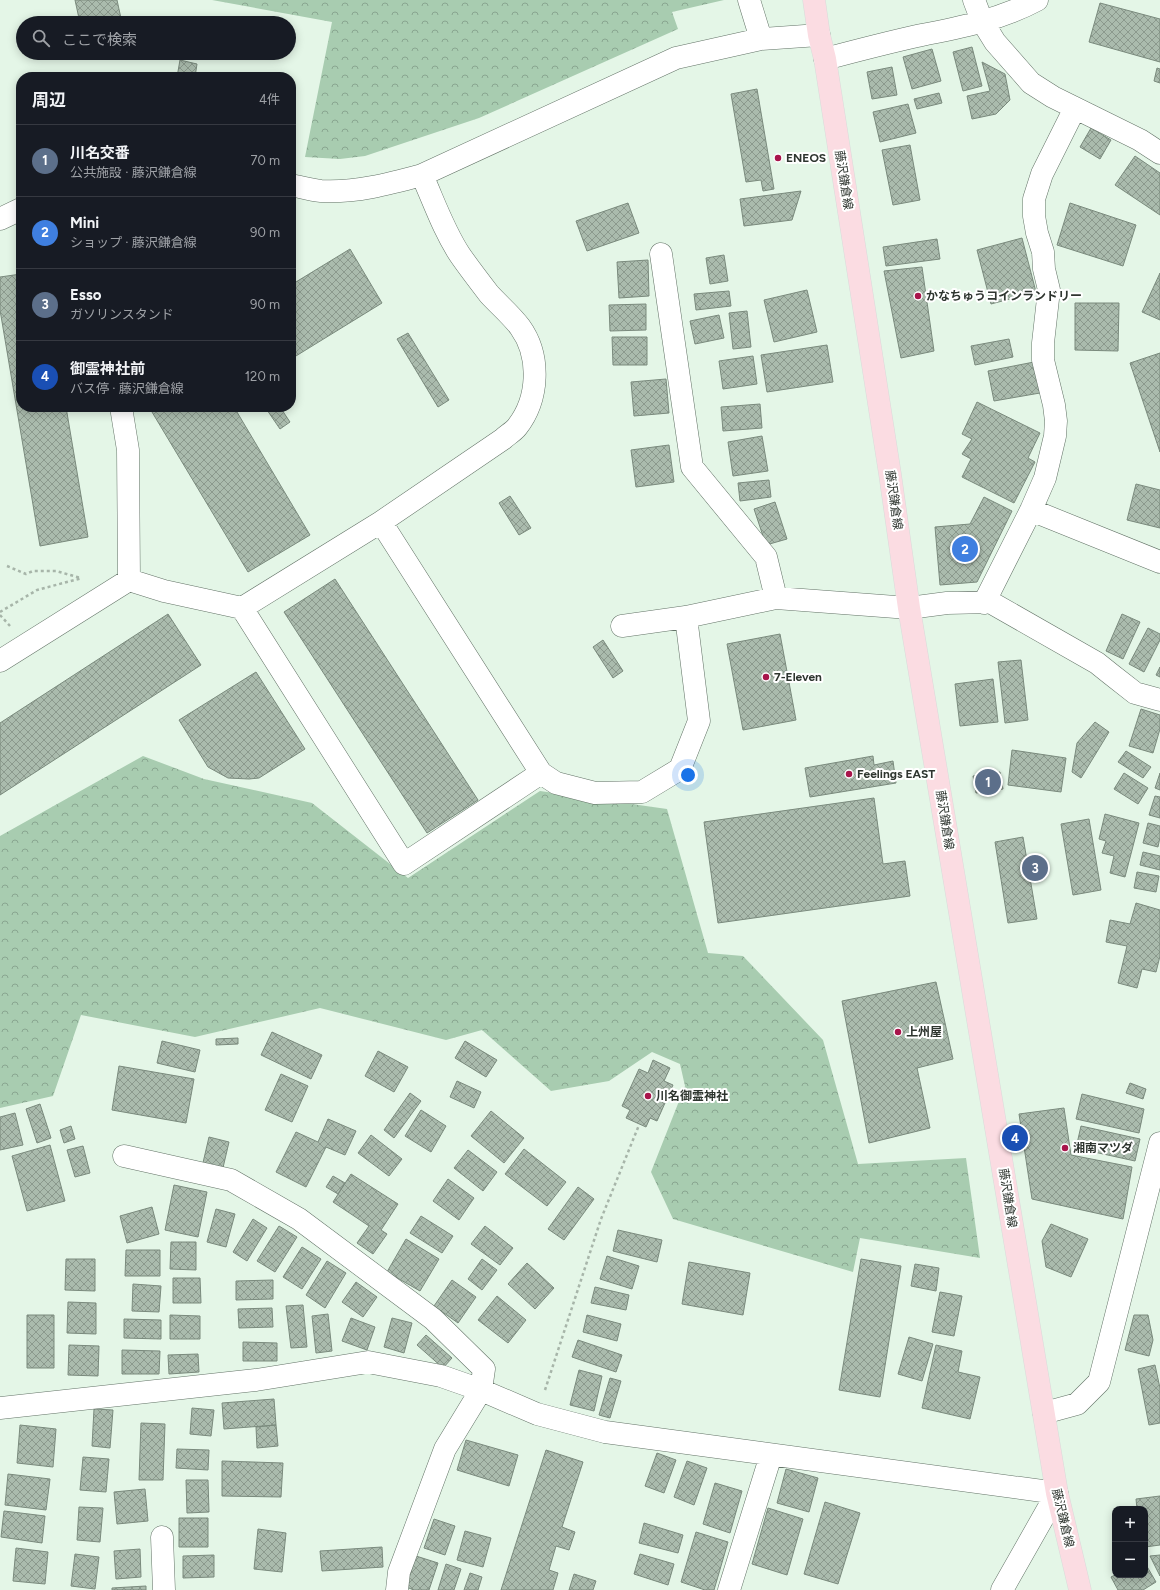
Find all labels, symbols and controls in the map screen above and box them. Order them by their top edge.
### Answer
search box [16,16,296,60]
icon: search [30,27,52,49]
text: ここで検索 [62,31,137,49]
text: 周辺 [32,90,66,110]
text: 4件 [259,92,280,107]
text: 川名交番 [70,144,130,162]
street label: 藤沢鎌倉線 [832,149,856,211]
place label: ENEOS [786,151,826,165]
text: 1 [42,153,48,168]
text: 70 m [250,153,280,168]
marker: ENEOS [773,153,783,163]
text: 公共施設 · 藤沢鎌倉線 [70,165,197,180]
text: Mini [70,214,99,232]
text: 2 [41,225,49,240]
text: 90 m [250,225,280,240]
text: ショップ · 藤沢鎌倉線 [70,235,197,250]
text: Esso [70,286,102,304]
place label: かなちゅうコインランドリー [926,289,1082,303]
marker: かなちゅうコインランドリー [913,291,923,301]
text: 3 [41,297,49,312]
text: 90 m [250,297,280,312]
text: ガソリンスタンド [70,307,174,322]
text: 御霊神社前 [70,360,145,378]
text: 4 [41,369,49,384]
text: 120 m [245,369,280,384]
text: バス停 · 藤沢鎌倉線 [70,381,184,396]
street label: 藤沢鎌倉線 [883,469,905,531]
pin: 2 [952,534,978,564]
place label: 7-Eleven [774,670,822,684]
marker: 7-Eleven [761,672,771,682]
your location [678,765,698,785]
place label: Feelings EAST [857,767,935,781]
pin: 1 [975,767,1001,797]
marker: Feelings EAST [844,769,854,779]
street label: 藤沢鎌倉線 [933,789,957,851]
pin: 3 [1022,853,1048,883]
place label: 上州屋 [906,1025,942,1039]
marker: 上州屋 [893,1027,903,1037]
place label: 川名御霊神社 [656,1089,728,1103]
marker: 川名御霊神社 [643,1091,653,1101]
pin: 4 [1002,1123,1028,1153]
place label: 湘南マツダ [1073,1141,1133,1155]
marker: 湘南マツダ [1060,1143,1070,1153]
street label: 藤沢鎌倉線 [996,1167,1020,1229]
street label: 藤沢鎌倉線 [1049,1487,1077,1549]
map controls [1112,1506,1148,1578]
button: + [1112,1506,1148,1542]
button: − [1112,1542,1148,1578]

